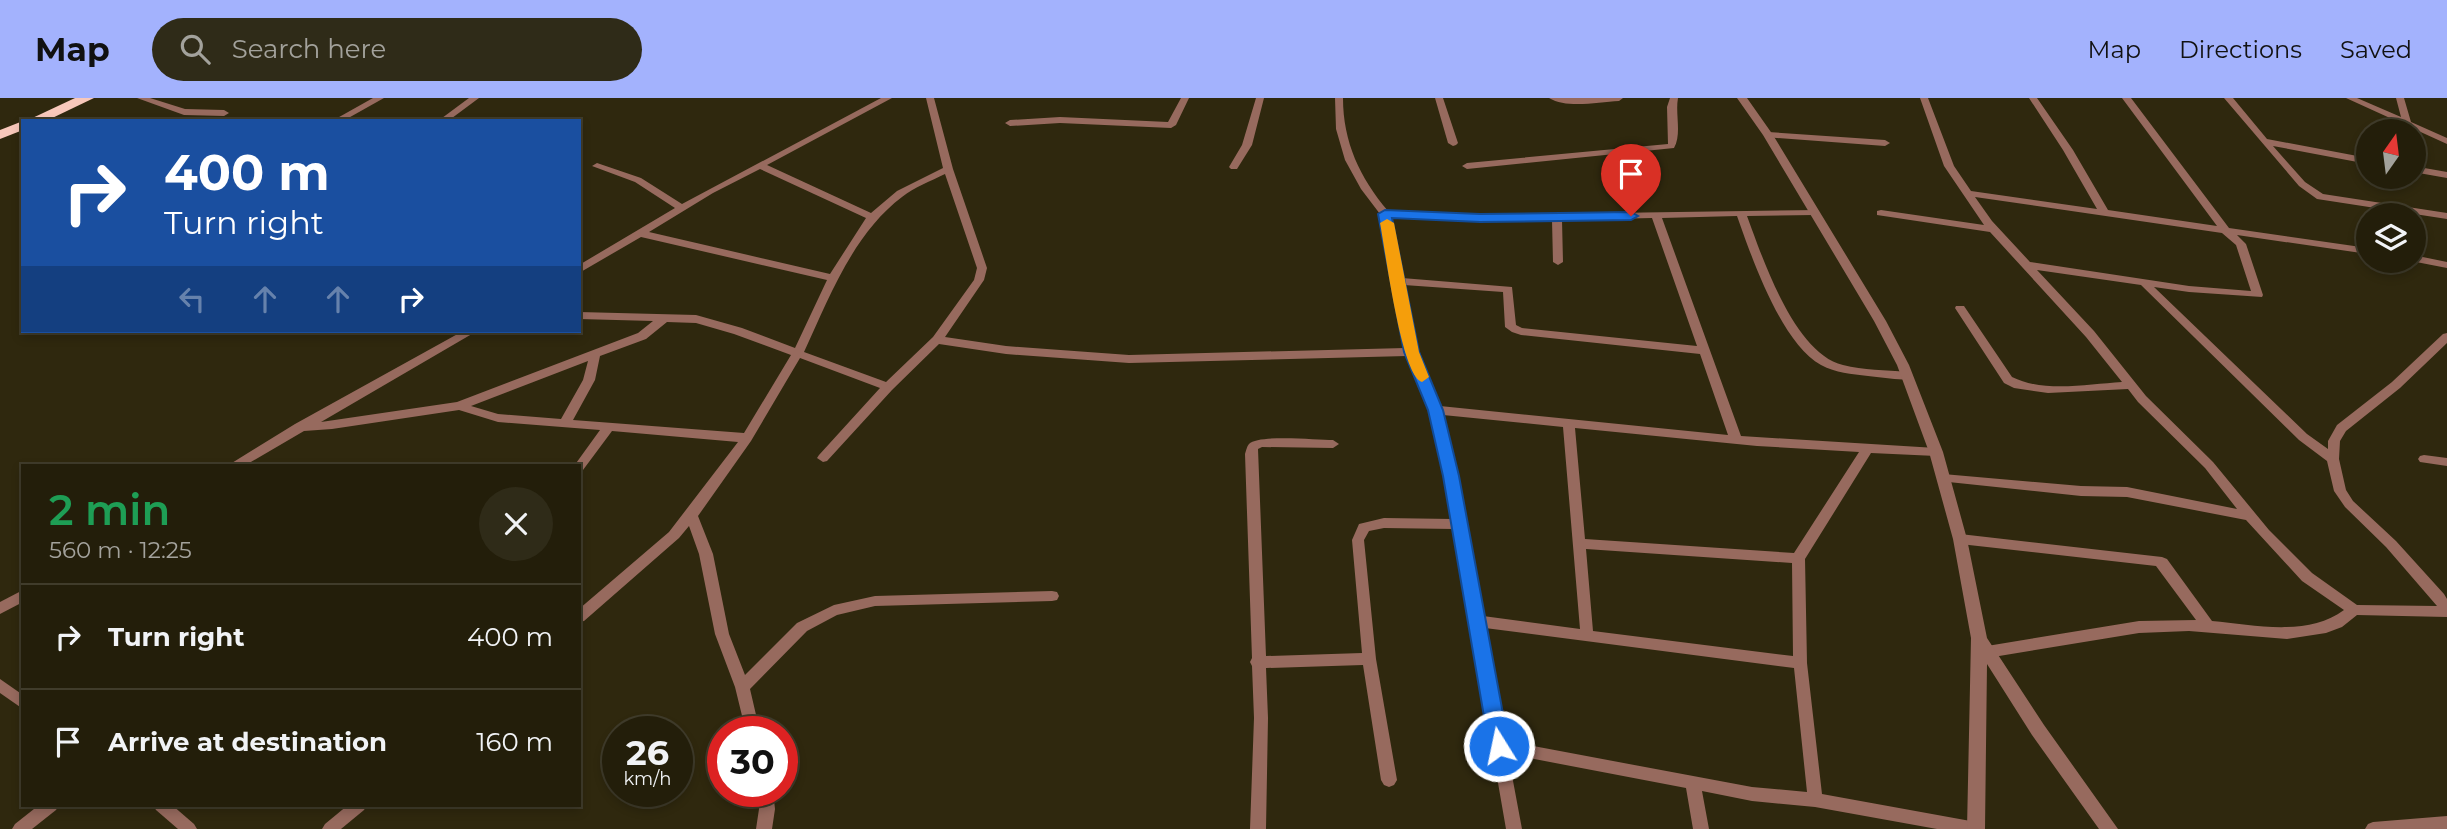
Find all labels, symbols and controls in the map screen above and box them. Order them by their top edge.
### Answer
search box [152,18,642,81]
text: Map [35,29,110,69]
icon: search [176,30,214,68]
text: Search here [232,33,386,65]
text: Map [2088,35,2141,64]
text: Directions [2179,35,2302,64]
text: Saved [2340,35,2412,64]
north arrow [2356,119,2426,189]
map controls [2356,119,2426,273]
text: 400 m [164,143,330,202]
pin [1601,144,1661,216]
icon: right [49,147,140,238]
icon: arrive [1612,155,1650,193]
text: Turn right [164,203,324,242]
button: layers [2356,203,2426,273]
icon: left [173,280,211,318]
icon: ahead [246,280,284,318]
icon: ahead [319,280,357,318]
icon: right [392,280,430,318]
text: 2 min [49,484,170,536]
button: close [479,487,553,561]
text: 560 m · 12:25 [49,536,192,564]
icon: right [49,618,87,656]
text: Turn right [108,621,244,653]
text: 400 m [467,621,553,653]
position arrow [1462,709,1536,783]
speed limit sign: 30 [707,716,798,807]
icon: arrive [49,723,87,761]
text: Arrive at destination [108,726,387,758]
text: 160 m [476,726,553,758]
text: 26 [626,731,669,774]
text: km/h [623,768,672,790]

